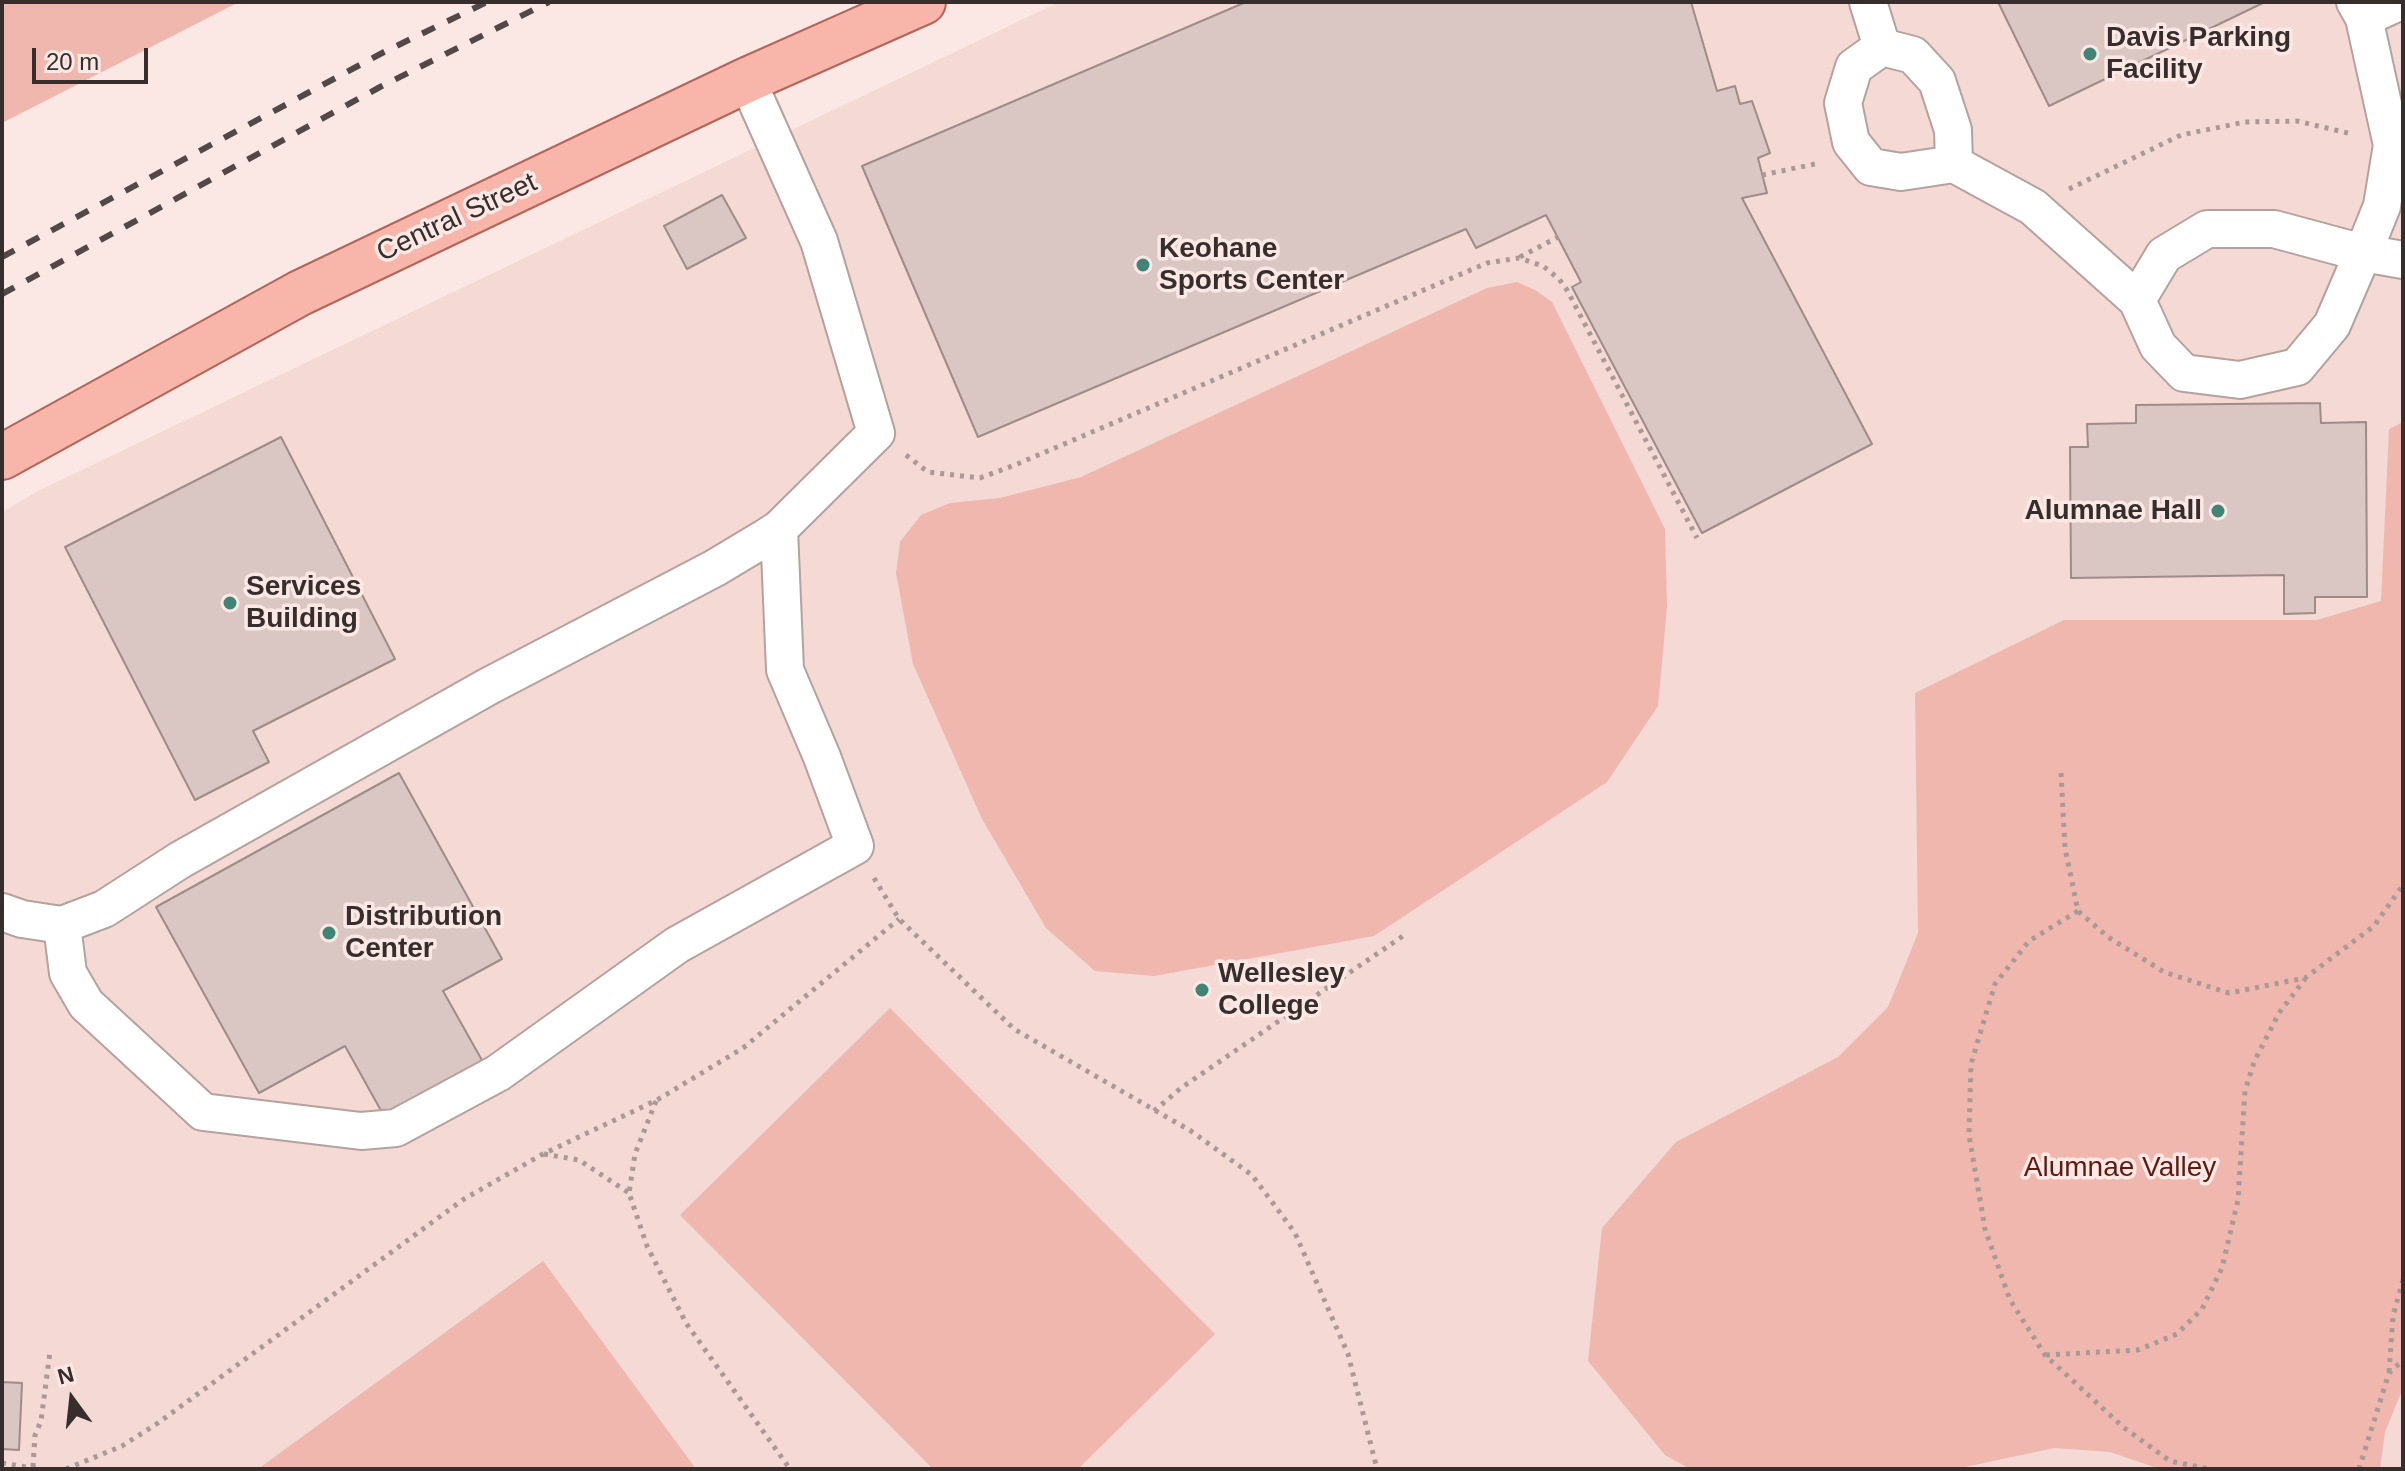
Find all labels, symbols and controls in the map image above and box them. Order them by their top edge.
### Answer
place label: Davis Parking Facility [2106,21,2291,87]
scale bar [36,32,152,82]
marker: Davis Parking Facility [2081,45,2099,63]
text: 20 m [46,48,99,75]
street label: Central Street [372,166,542,270]
place label: Keohane Sports Center [1159,232,1344,298]
marker: Keohane Sports Center [1134,256,1152,274]
place label: Alumnae Hall [2025,494,2202,528]
marker: Alumnae Hall [2209,502,2227,520]
place label: Services Building [246,570,361,636]
marker: Services Building [221,594,239,612]
place label: Distribution Center [345,900,502,966]
marker: Distribution Center [320,924,338,942]
place label: Wellesley College [1218,957,1345,1023]
marker: Wellesley College [1193,981,1211,999]
park label: Alumnae Valley [2024,1151,2216,1185]
north arrow [32,1359,112,1439]
text: N [55,1361,77,1389]

